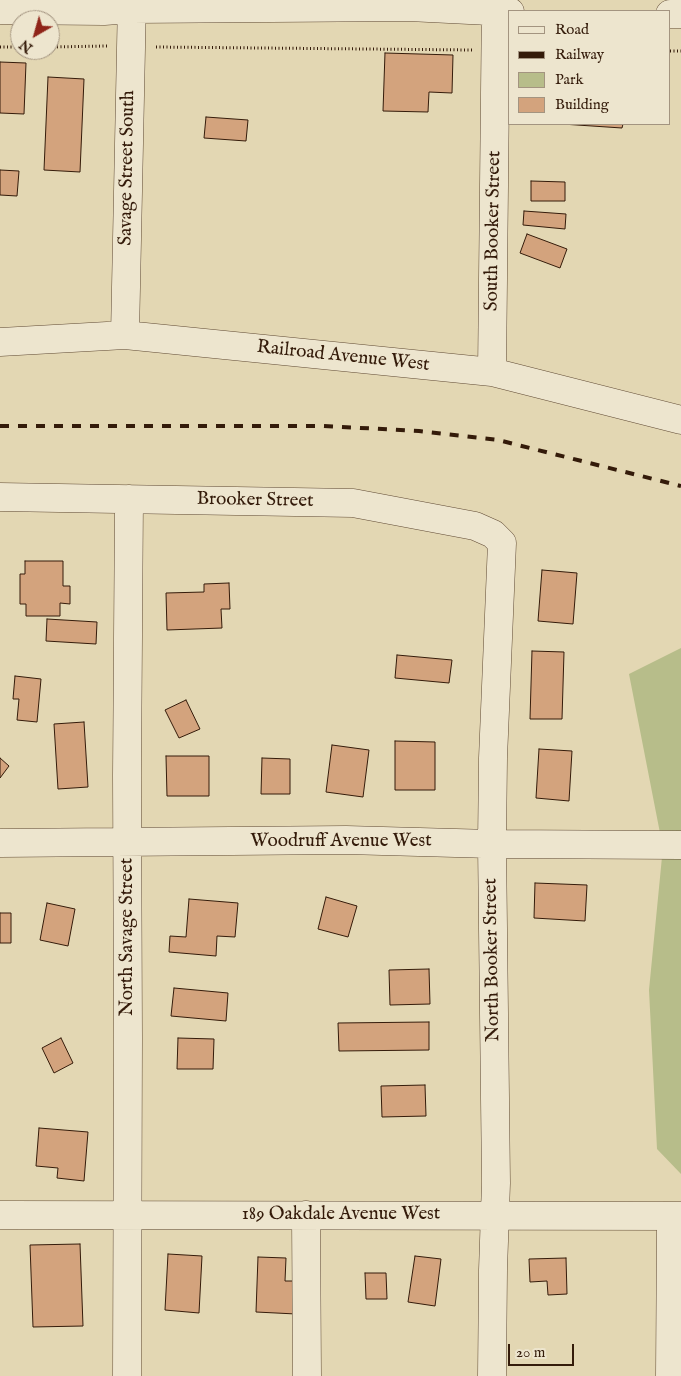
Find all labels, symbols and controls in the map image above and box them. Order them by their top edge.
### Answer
north arrow [10,10,60,60]
legend [508,10,671,125]
text: Road [555,20,589,39]
text: N [16,35,37,57]
text: Railway [555,45,604,64]
text: Park [555,70,584,89]
street label: Savage Street South [115,90,141,246]
text: Building [555,95,609,114]
street label: South Booker Street [481,151,507,311]
street label: Railroad Avenue West [255,337,431,377]
street label: Brooker Street [196,489,314,513]
street label: Woodruff Avenue West [250,831,432,853]
street label: North Savage Street [117,858,139,1016]
street label: North Booker Street [480,878,506,1042]
street label: 189 Oakdale Avenue West [242,1204,440,1226]
scale bar [511,1334,577,1366]
text: 20 m [516,1343,545,1362]

